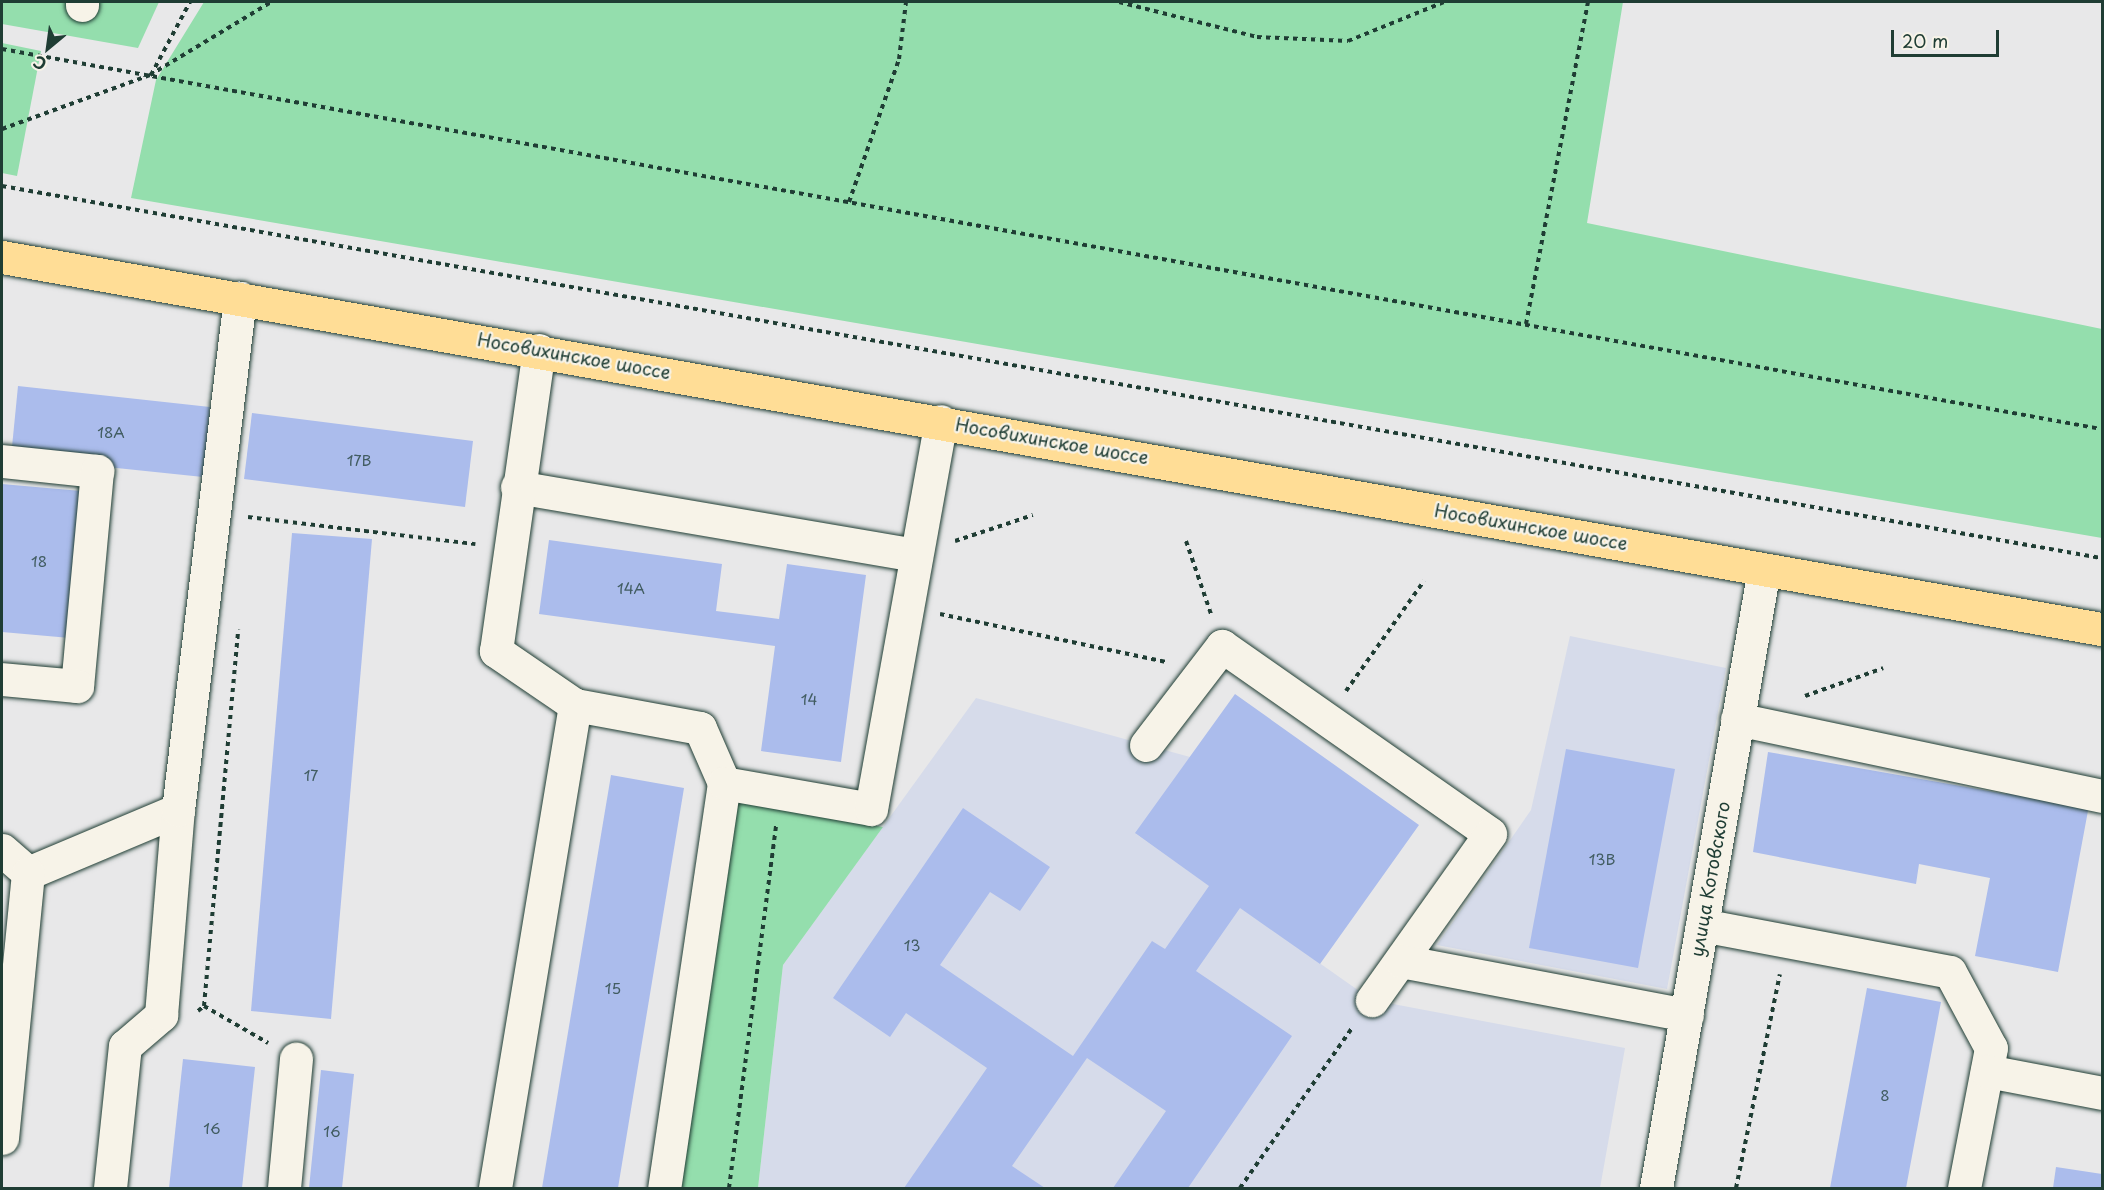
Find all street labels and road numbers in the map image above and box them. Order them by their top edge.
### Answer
street label: Носовихинское шоссе [476,328,672,384]
street label: Носовихинское шоссе [954,413,1150,469]
street label: Носовихинское шоссе [1433,499,1629,555]
street label: улица Котовского [1686,799,1734,959]

